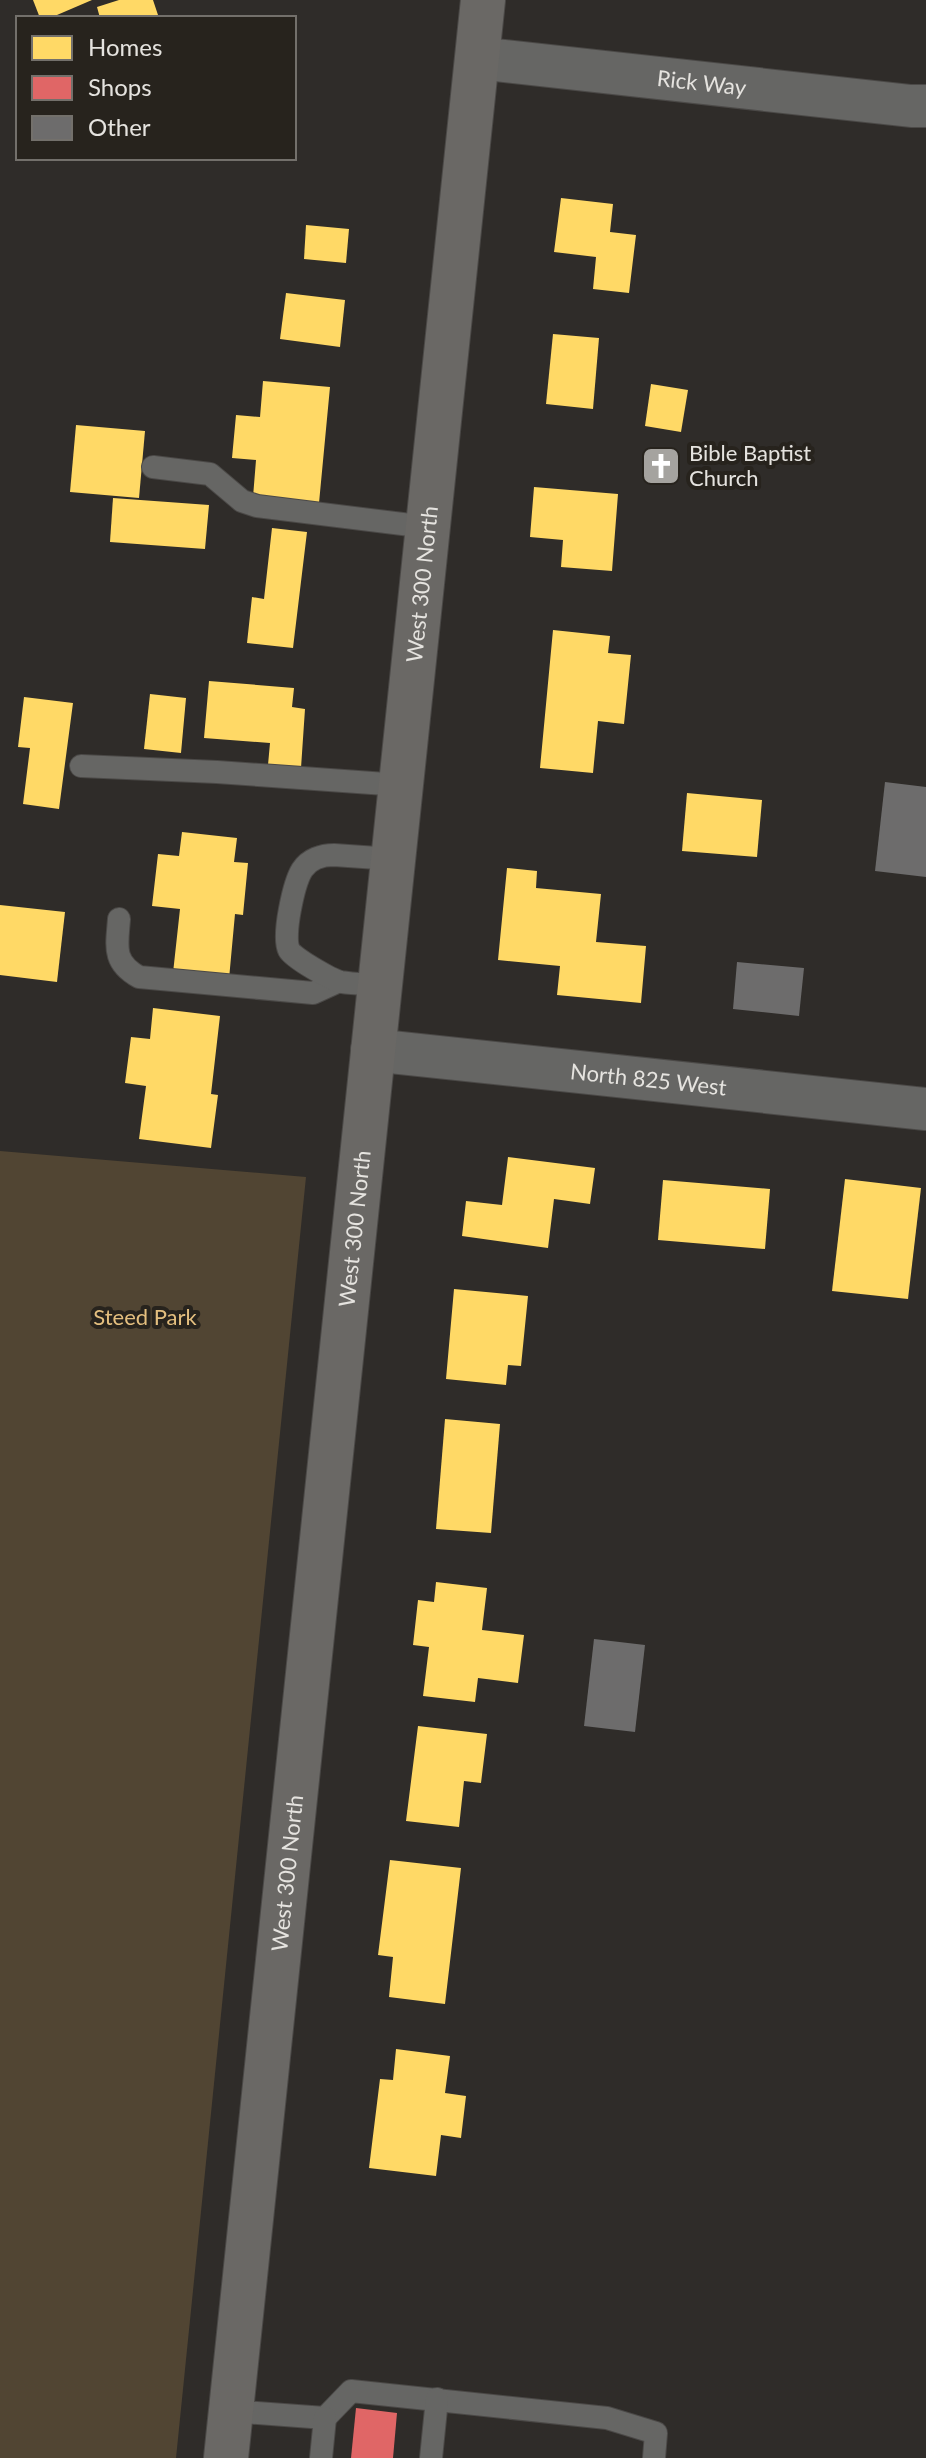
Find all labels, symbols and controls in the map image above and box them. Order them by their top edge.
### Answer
legend [16,16,296,160]
text: Homes [88,32,162,61]
street label: Rick Way [656,64,748,101]
text: Shops [88,72,152,101]
text: Other [88,112,151,141]
place label: Bible Baptist Church [689,439,811,491]
church icon: Bible Baptist Church [640,445,682,487]
street label: West 300 North [400,505,443,664]
street label: North 825 West [569,1057,728,1101]
street label: West 300 North [332,1149,376,1308]
park label: Steed Park [93,1303,198,1330]
street label: West 300 North [265,1794,308,1953]

